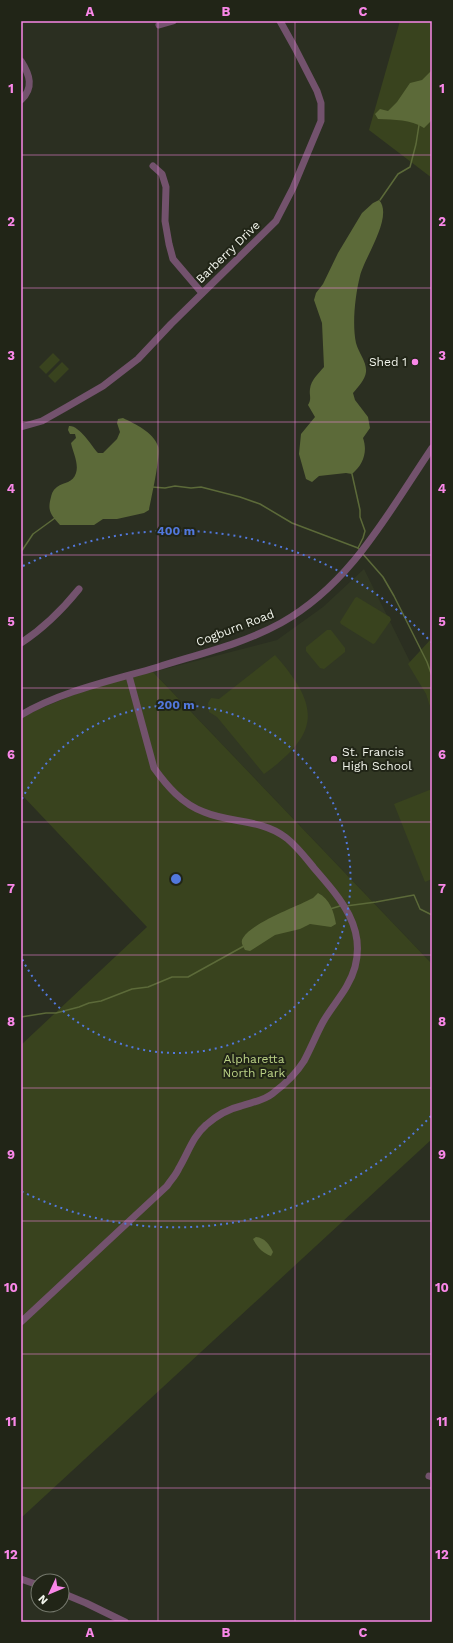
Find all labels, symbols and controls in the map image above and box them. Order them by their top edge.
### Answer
text: A [86,4,95,19]
text: B [222,4,231,19]
text: C [359,4,368,19]
text: 1 [8,81,14,96]
text: 1 [439,81,445,96]
text: 2 [7,214,15,229]
text: 2 [438,214,446,229]
street label: Barberry Drive [193,218,263,286]
text: 3 [7,348,15,363]
text: 3 [438,348,446,363]
place label: Shed 1 [369,355,407,369]
marker: Shed 1 [410,357,420,367]
text: 4 [7,481,16,496]
text: 4 [438,481,447,496]
text: 400 m [157,524,195,538]
street label: Cogburn Road [194,607,276,649]
text: 5 [7,614,15,629]
text: 5 [438,614,446,629]
text: 200 m [157,698,195,712]
place label: St. Francis High School [342,745,412,773]
text: 6 [7,747,15,762]
text: 6 [438,747,446,762]
marker: St. Francis High School [329,754,339,764]
centre of rings [169,872,183,886]
text: 7 [7,881,15,896]
text: 7 [438,881,446,896]
text: 8 [7,1014,15,1029]
text: 8 [438,1014,446,1029]
park label: Alpharetta North Park [223,1052,286,1080]
text: 9 [7,1147,15,1162]
text: 9 [438,1147,446,1162]
text: 10 [4,1280,18,1295]
text: 10 [435,1280,449,1295]
text: 11 [5,1414,17,1429]
text: 11 [436,1414,448,1429]
text: 12 [4,1547,18,1562]
text: 12 [435,1547,449,1562]
north arrow [30,1573,70,1613]
text: N [36,1592,51,1607]
text: A [86,1625,95,1640]
text: B [222,1625,231,1640]
text: C [359,1625,368,1640]

